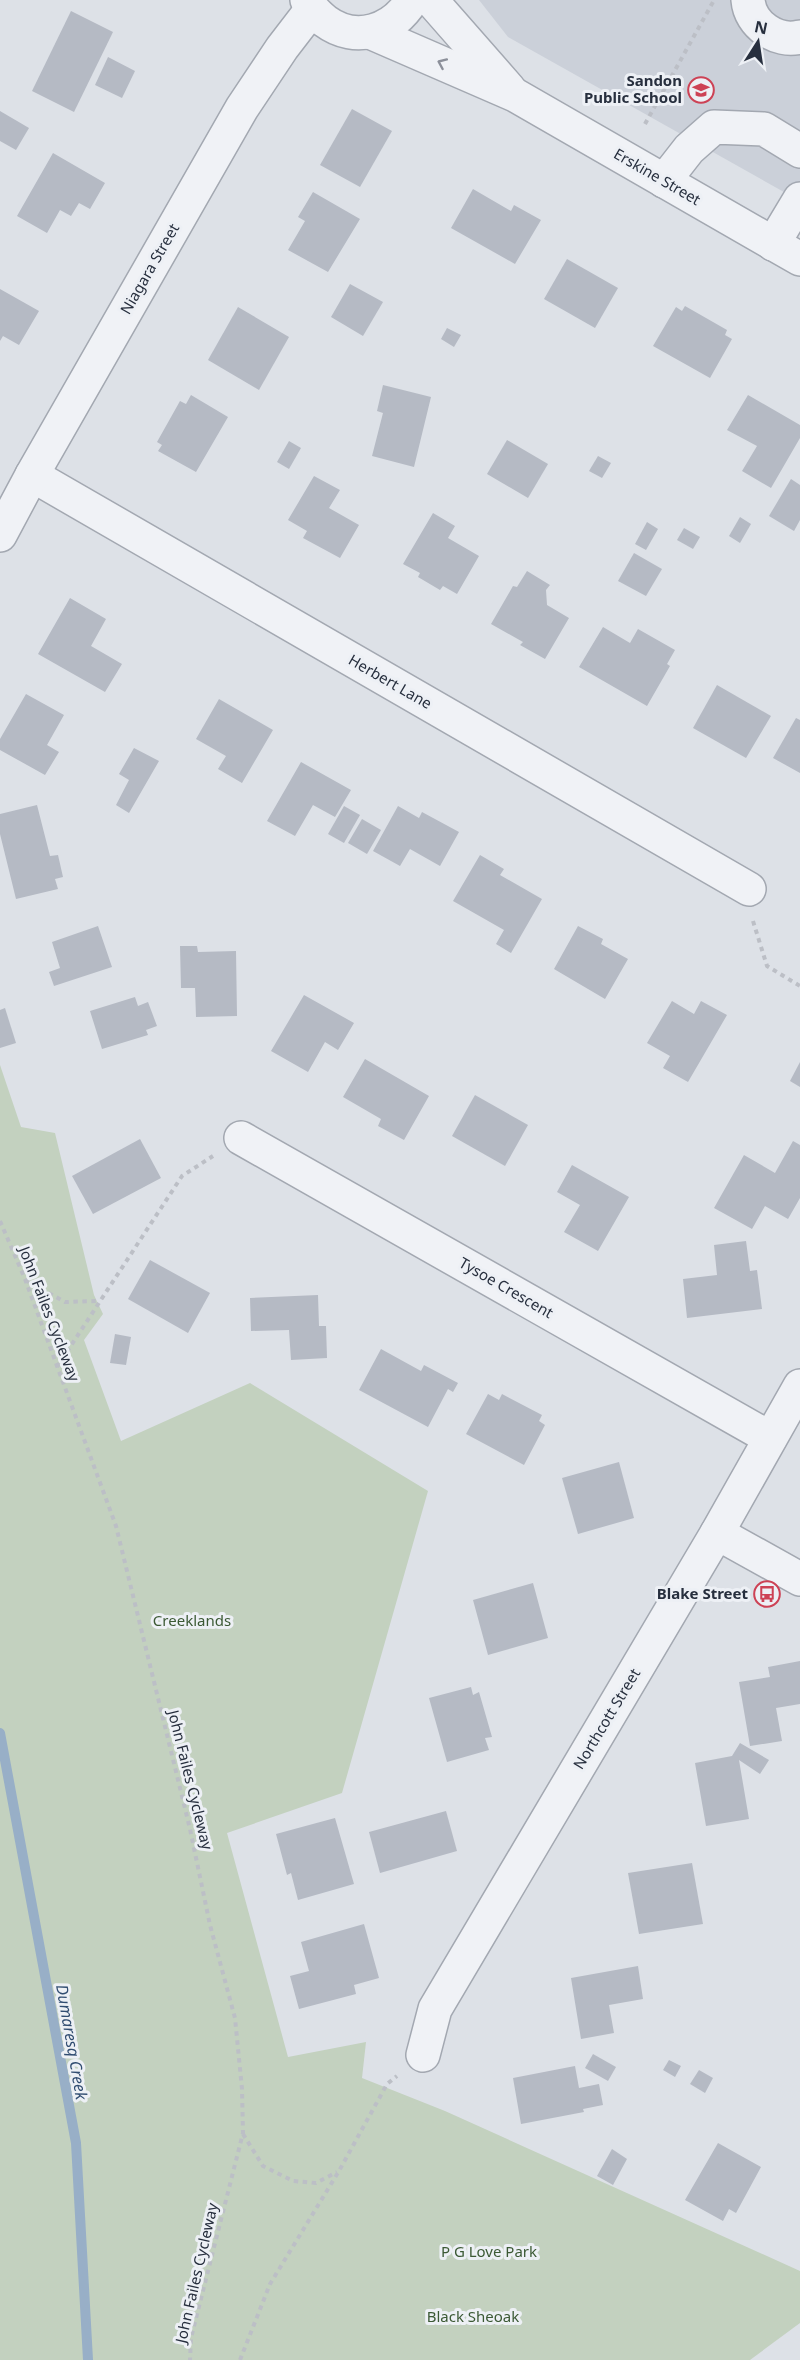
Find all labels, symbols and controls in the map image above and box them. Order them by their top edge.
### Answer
north arrow [728,12,788,72]
text: N [752,15,770,39]
one-way arrow [437,59,448,71]
place label: Sandon Public School [584,70,682,107]
school or university icon: Sandon Public School [686,75,716,105]
street label: Erskine Street [610,143,705,209]
street label: Niagara Street [115,219,183,317]
street label: Herbert Lane [345,649,436,713]
street label: John Failes Cycleway [14,1241,85,1384]
street label: Tysoe Crescent [456,1252,558,1323]
bus stop icon: Blake Street [752,1579,782,1609]
place label: Blake Street [657,1583,748,1603]
park label: Creeklands [153,1610,231,1630]
street label: Northcott Street [568,1664,644,1773]
street label: John Failes Cycleway [163,1706,218,1852]
water label: Dumaresq Creek [51,1983,93,2102]
street label: John Failes Cycleway [170,2200,222,2347]
park label: P G Love Park [441,2241,537,2261]
park label: Black Sheoak [427,2306,519,2326]

